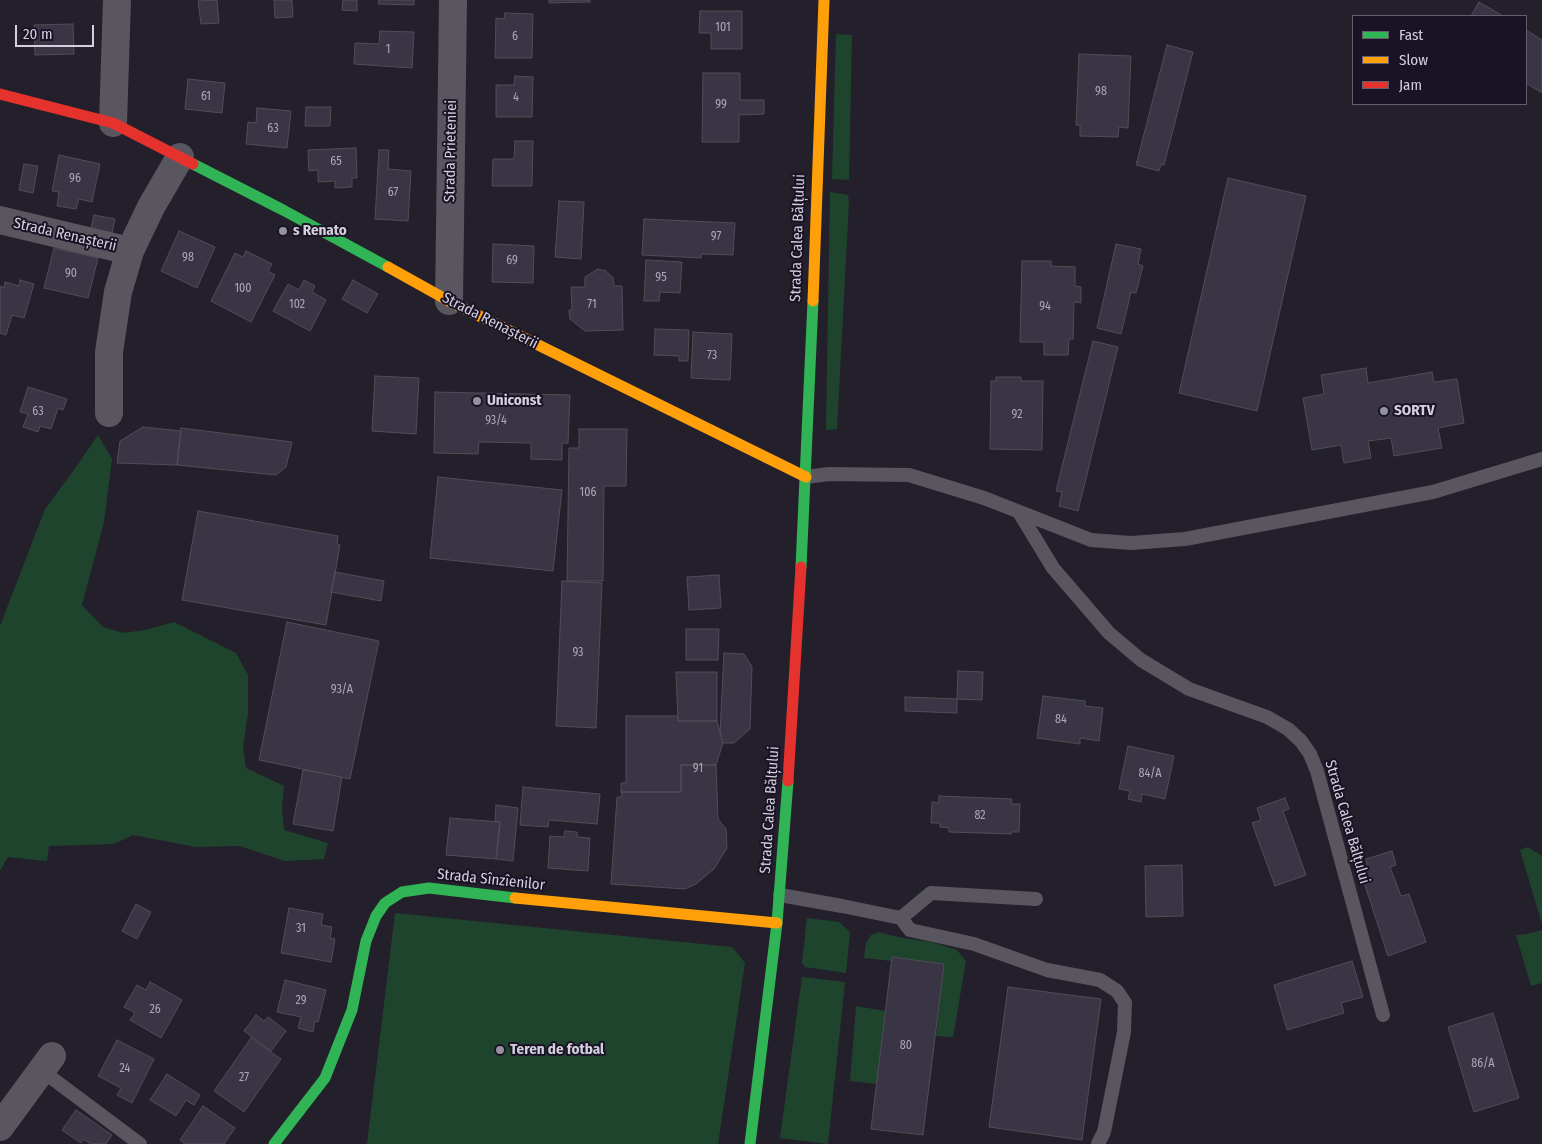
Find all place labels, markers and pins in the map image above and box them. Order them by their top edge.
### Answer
place label: s Renato [293,222,347,240]
marker: s Renato [277,225,289,237]
place label: Uniconst [487,392,542,410]
marker: Uniconst [471,395,483,407]
place label: SORTV [1394,402,1435,420]
marker: SORTV [1378,405,1390,417]
place label: Teren de fotbal [510,1041,604,1059]
marker: Teren de fotbal [494,1044,506,1056]

